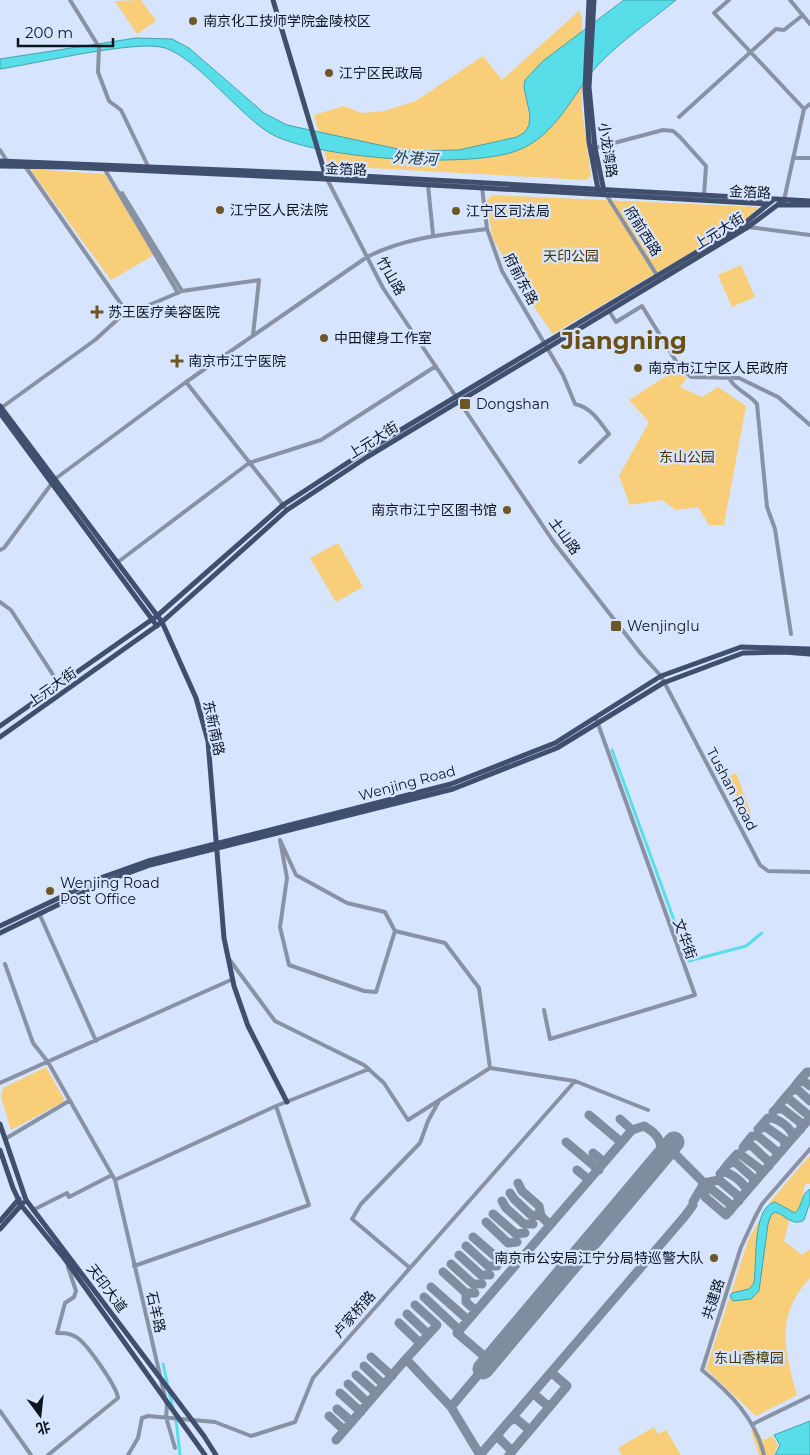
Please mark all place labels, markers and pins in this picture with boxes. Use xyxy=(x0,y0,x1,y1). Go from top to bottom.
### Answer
place label: 南京化工技师学院金陵校区 xyxy=(203,12,371,30)
marker: 南京化工技师学院金陵校区 xyxy=(187,15,199,27)
place label: 江宁区民政局 xyxy=(339,64,423,82)
marker: 江宁区民政局 xyxy=(323,67,335,79)
place label: 江宁区人民法院 xyxy=(230,201,328,219)
place label: 江宁区司法局 xyxy=(466,202,550,220)
marker: 江宁区人民法院 xyxy=(214,204,226,216)
marker: 江宁区司法局 xyxy=(450,205,462,217)
place label: 苏王医疗美容医院 xyxy=(108,303,220,321)
marker: 苏王医疗美容医院 xyxy=(90,305,104,319)
place label: 中田健身工作室 xyxy=(334,329,432,347)
marker: 中田健身工作室 xyxy=(318,332,330,344)
place label: 南京市江宁医院 xyxy=(188,352,286,370)
marker: 南京市江宁医院 xyxy=(170,354,184,368)
place label: 南京市江宁区人民政府 xyxy=(648,359,788,377)
marker: 南京市江宁区人民政府 xyxy=(632,362,644,374)
place label: Dongshan xyxy=(476,395,549,413)
marker: Dongshan xyxy=(458,397,472,411)
place label: 南京市江宁区图书馆 xyxy=(371,501,497,519)
marker: 南京市江宁区图书馆 xyxy=(501,504,513,516)
place label: Wenjinglu xyxy=(627,617,700,635)
marker: Wenjinglu xyxy=(609,619,623,633)
place label: Wenjing Road Post Office xyxy=(60,874,160,908)
marker: Wenjing Road Post Office xyxy=(44,885,56,897)
place label: 南京市公安局江宁分局特巡警大队 xyxy=(494,1249,704,1267)
marker: 南京市公安局江宁分局特巡警大队 xyxy=(708,1252,720,1264)

